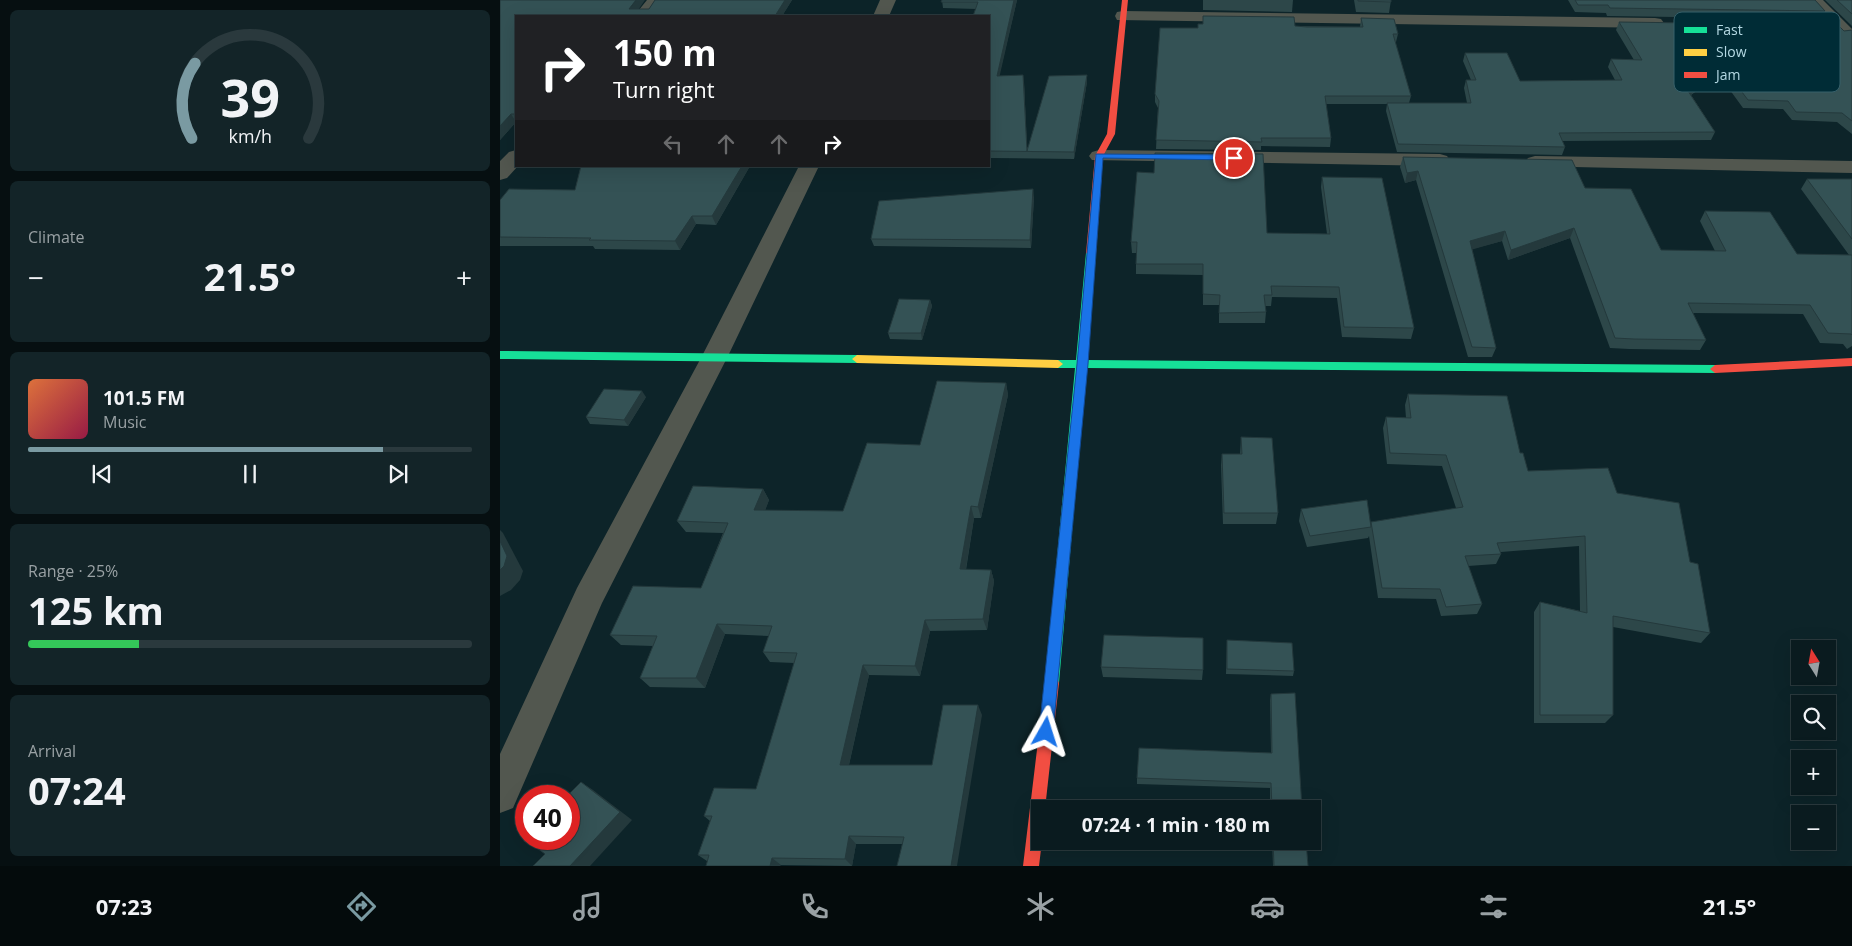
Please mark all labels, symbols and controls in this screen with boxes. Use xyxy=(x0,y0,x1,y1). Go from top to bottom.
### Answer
legend xyxy=(1674,12,1840,92)
text: Fast xyxy=(1716,20,1743,39)
text: 150 m xyxy=(613,29,717,76)
icon: right xyxy=(530,35,595,100)
text: Slow xyxy=(1716,42,1747,61)
text: 39 xyxy=(220,61,280,132)
text: Jam xyxy=(1714,65,1741,84)
text: Turn right xyxy=(613,74,715,104)
text: km/h xyxy=(228,124,272,148)
icon: left xyxy=(659,130,687,158)
icon: ahead xyxy=(712,130,740,158)
icon: ahead xyxy=(765,130,793,158)
icon: right xyxy=(818,130,846,158)
pin xyxy=(1213,137,1255,179)
icon: arrive xyxy=(1220,144,1248,172)
text: Climate xyxy=(28,226,85,248)
text: 21.5° xyxy=(204,250,296,302)
text: − xyxy=(28,258,44,296)
text: + xyxy=(456,258,472,296)
text: 101.5 FM xyxy=(103,385,185,411)
text: Music xyxy=(103,411,147,433)
icon: previous xyxy=(88,460,116,488)
icon: pause xyxy=(236,460,264,488)
icon: next xyxy=(384,460,412,488)
text: Range · 25% xyxy=(28,560,118,582)
text: 125 km xyxy=(28,584,164,636)
north arrow xyxy=(1791,640,1836,685)
map controls xyxy=(1791,640,1836,850)
button: search xyxy=(1791,695,1836,740)
position arrow xyxy=(1019,705,1071,757)
text: Arrival xyxy=(28,740,76,762)
button: + xyxy=(1791,750,1836,795)
text: 07:24 xyxy=(28,764,126,816)
speed limit sign: 40 xyxy=(515,785,580,850)
button: − xyxy=(1791,805,1836,850)
text: 07:24 · 1 min · 180 m xyxy=(1082,812,1270,838)
icon: directions xyxy=(344,889,379,924)
icon: music xyxy=(570,889,605,924)
icon: phone xyxy=(797,889,832,924)
icon: climate xyxy=(1023,889,1058,924)
icon: car xyxy=(1250,889,1285,924)
icon: filters xyxy=(1476,889,1511,924)
text: 07:23 xyxy=(96,891,152,921)
text: 21.5° xyxy=(1703,891,1756,921)

